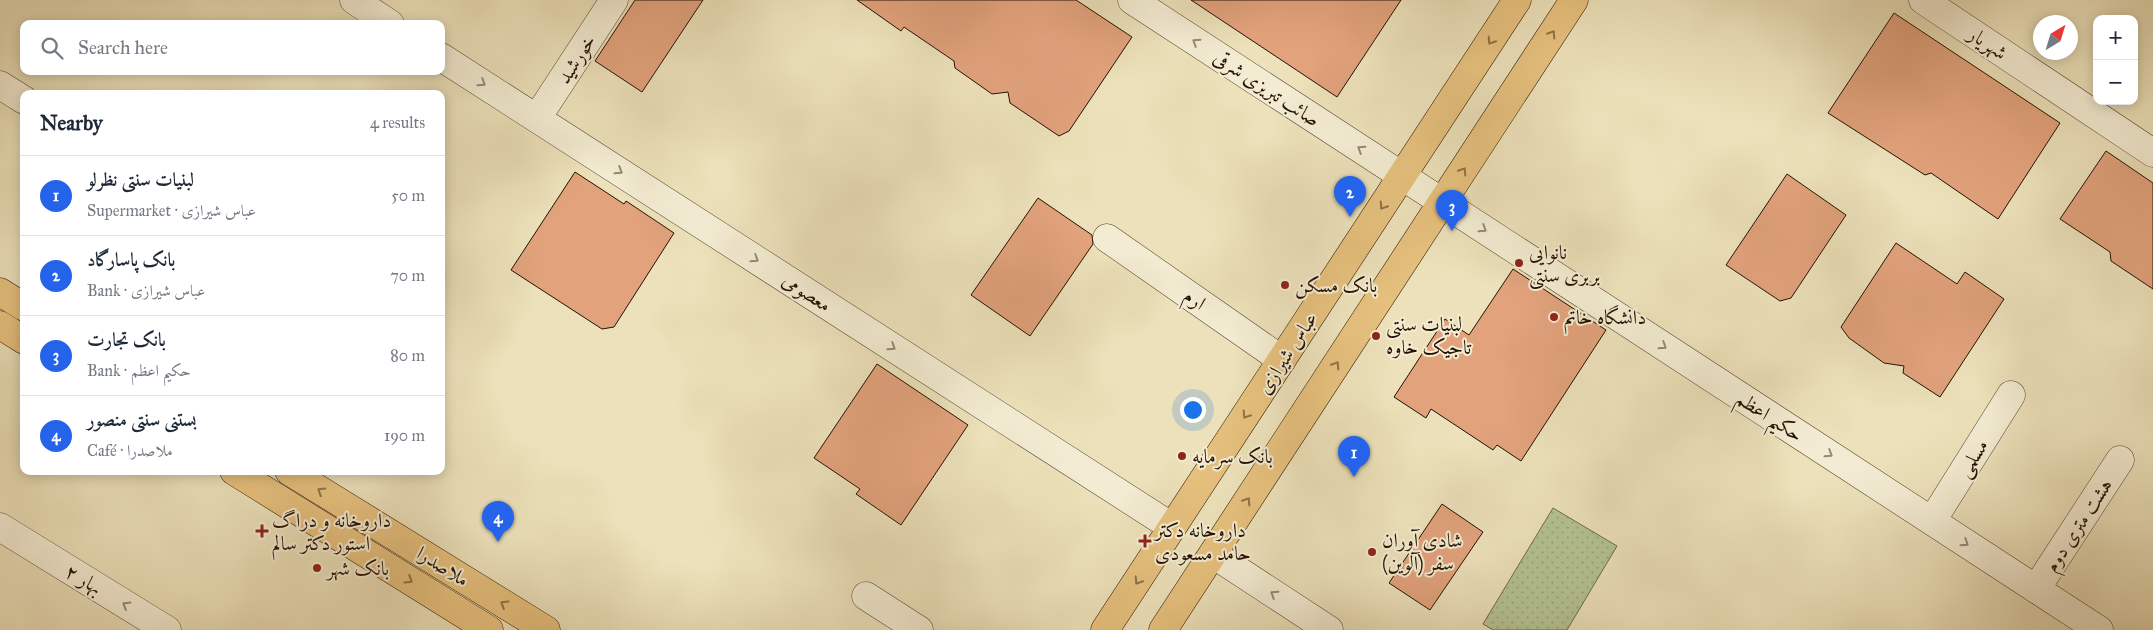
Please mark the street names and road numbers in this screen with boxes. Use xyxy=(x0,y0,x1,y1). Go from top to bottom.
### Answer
street label: شهریار xyxy=(1962,20,2012,65)
street label: خورشید xyxy=(551,30,602,89)
street label: صائب تبریزی شرقی xyxy=(1208,45,1325,133)
street label: معصومی xyxy=(777,267,836,318)
street label: ارم xyxy=(1176,283,1211,320)
street label: عباس شیرازی xyxy=(1252,307,1322,399)
street label: حکیم اعظم xyxy=(1728,386,1808,453)
street label: مسلمی xyxy=(1951,435,1995,482)
street label: هشت متری دوم xyxy=(2039,474,2122,580)
street label: ملاصدرا xyxy=(412,541,474,591)
street label: بهار ۲ xyxy=(61,559,107,600)

